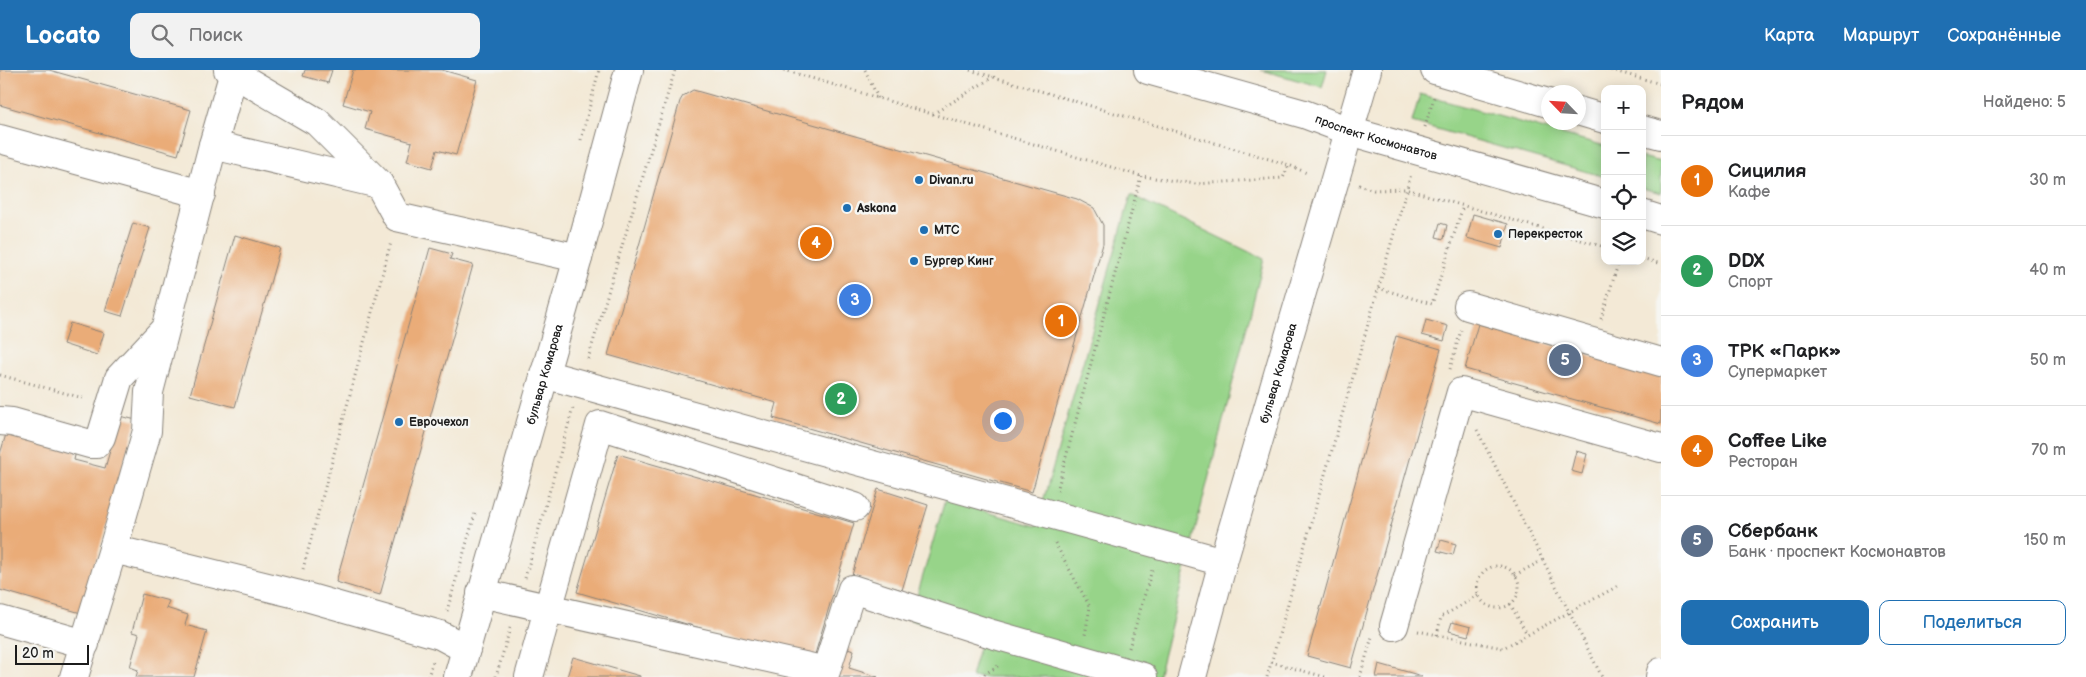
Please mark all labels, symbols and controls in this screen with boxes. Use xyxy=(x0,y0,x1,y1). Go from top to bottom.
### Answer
search box xyxy=(130,13,480,58)
text: Locato xyxy=(25,21,100,50)
icon: search xyxy=(148,21,176,49)
text: Поиск xyxy=(188,24,243,47)
text: Карта xyxy=(1764,25,1815,46)
text: Маршрут xyxy=(1843,25,1919,46)
text: Сохранённые xyxy=(1947,25,2061,46)
north arrow xyxy=(1541,85,1586,130)
map controls xyxy=(1601,85,1646,265)
button: + xyxy=(1601,85,1646,130)
text: Рядом xyxy=(1681,90,1744,115)
text: Найдено: 5 xyxy=(1983,93,2066,112)
street label: проспект Космонавтов xyxy=(1313,112,1439,164)
button: − xyxy=(1601,130,1646,175)
text: Сицилия xyxy=(1728,160,1806,183)
text: 1 xyxy=(1694,171,1700,190)
text: 30 m xyxy=(2029,171,2066,190)
place label: Divan.ru xyxy=(929,173,974,188)
marker: Divan.ru xyxy=(913,174,925,186)
button: locate xyxy=(1601,175,1646,220)
text: Кафе xyxy=(1728,183,1770,202)
place label: Askona xyxy=(856,201,896,216)
marker: Askona xyxy=(841,202,853,214)
button: layers xyxy=(1601,220,1646,265)
place label: МТС xyxy=(934,223,960,238)
pin: 4 xyxy=(800,224,832,262)
marker: МТС xyxy=(918,224,930,236)
place label: Перекресток xyxy=(1508,227,1583,242)
marker: Перекресток xyxy=(1492,228,1504,240)
text: DDX xyxy=(1728,250,1765,273)
place label: Бургер Кинг xyxy=(924,254,994,269)
marker: Бургер Кинг xyxy=(908,255,920,267)
text: 2 xyxy=(1692,261,1702,280)
text: 40 m xyxy=(2029,261,2066,280)
text: Спорт xyxy=(1728,273,1773,292)
pin: 3 xyxy=(839,281,871,319)
pin: 1 xyxy=(1045,302,1077,340)
street label: бульвар Комарова xyxy=(1257,321,1301,425)
street label: бульвар Комарова xyxy=(524,322,567,426)
text: ТРК «Парк» xyxy=(1728,340,1841,363)
pin: 5 xyxy=(1549,341,1581,379)
text: 3 xyxy=(1692,351,1702,370)
text: 50 m xyxy=(2030,351,2066,370)
text: Супермаркет xyxy=(1728,363,1827,382)
pin: 2 xyxy=(825,380,857,418)
your location xyxy=(990,408,1016,434)
place label: Еврочехол xyxy=(409,415,469,430)
marker: Еврочехол xyxy=(393,416,405,428)
text: Coffee Like xyxy=(1728,430,1827,453)
text: 4 xyxy=(1692,441,1702,460)
text: 70 m xyxy=(2031,441,2066,460)
text: Ресторан xyxy=(1728,453,1798,472)
text: Сбербанк xyxy=(1728,520,1818,543)
text: 5 xyxy=(1692,531,1702,550)
text: 150 m xyxy=(2024,531,2066,550)
text: Банк · проспект Космонавтов xyxy=(1728,543,1946,562)
button: Сохранить xyxy=(1681,600,1869,645)
button: Поделиться xyxy=(1879,600,2066,645)
scale bar xyxy=(15,642,89,665)
text: 20 m xyxy=(22,645,54,662)

